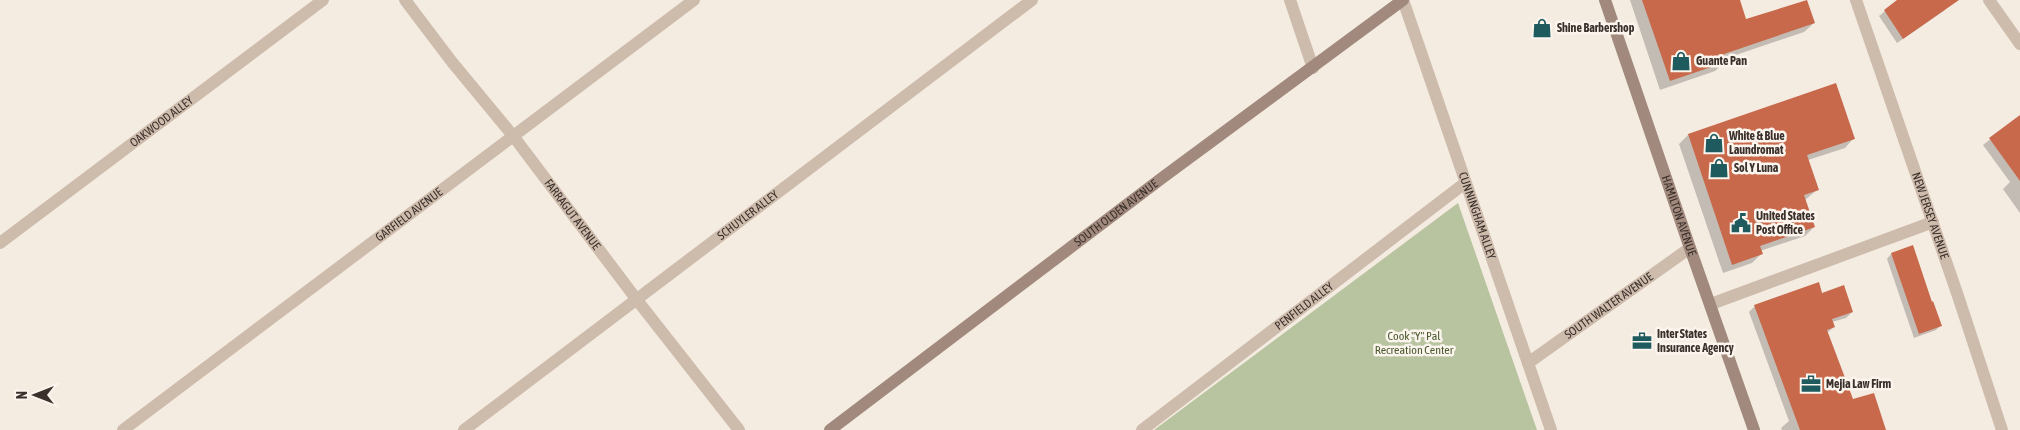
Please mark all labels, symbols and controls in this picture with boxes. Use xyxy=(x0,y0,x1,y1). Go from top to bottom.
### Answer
shop icon: Shine Barbershop xyxy=(1531,17,1553,39)
place label: Shine Barbershop xyxy=(1557,21,1635,35)
shop icon: Guante Pan xyxy=(1670,50,1692,72)
place label: Guante Pan xyxy=(1696,54,1747,68)
street label: OAKWOOD ALLEY xyxy=(127,93,196,150)
place label: White & Blue Laundromat xyxy=(1728,129,1785,157)
shop icon: White & Blue Laundromat xyxy=(1703,132,1725,154)
shop icon: Sol Y Luna xyxy=(1708,157,1730,179)
place label: Sol Y Luna xyxy=(1734,161,1779,175)
street label: CUNNINGHAM ALLEY xyxy=(1456,170,1499,262)
street label: NEW JERSEY AVENUE xyxy=(1909,170,1952,261)
street label: HAMILTON AVENUE xyxy=(1659,174,1699,258)
street label: FARRAGUT AVENUE xyxy=(541,176,603,252)
street label: SOUTH OLDEN AVENUE xyxy=(1071,177,1161,249)
street label: GARFIELD AVENUE xyxy=(373,185,445,244)
street label: SCHUYLER ALLEY xyxy=(715,187,782,243)
place label: United States Post Office xyxy=(1756,209,1816,237)
public building icon: United States Post Office xyxy=(1730,212,1752,234)
street label: SOUTH WALTER AVENUE xyxy=(1562,270,1656,342)
street label: PENFIELD ALLEY xyxy=(1272,279,1337,333)
place label: Inter States Insurance Agency xyxy=(1657,327,1734,355)
park label: Cook "Y" Pal Recreation Center xyxy=(1375,329,1454,357)
office icon: Inter States Insurance Agency xyxy=(1631,330,1653,352)
north arrow xyxy=(10,370,60,420)
office icon: Mejia Law Firm xyxy=(1800,373,1822,395)
place label: Mejia Law Firm xyxy=(1826,377,1891,391)
text: N xyxy=(14,391,30,399)

